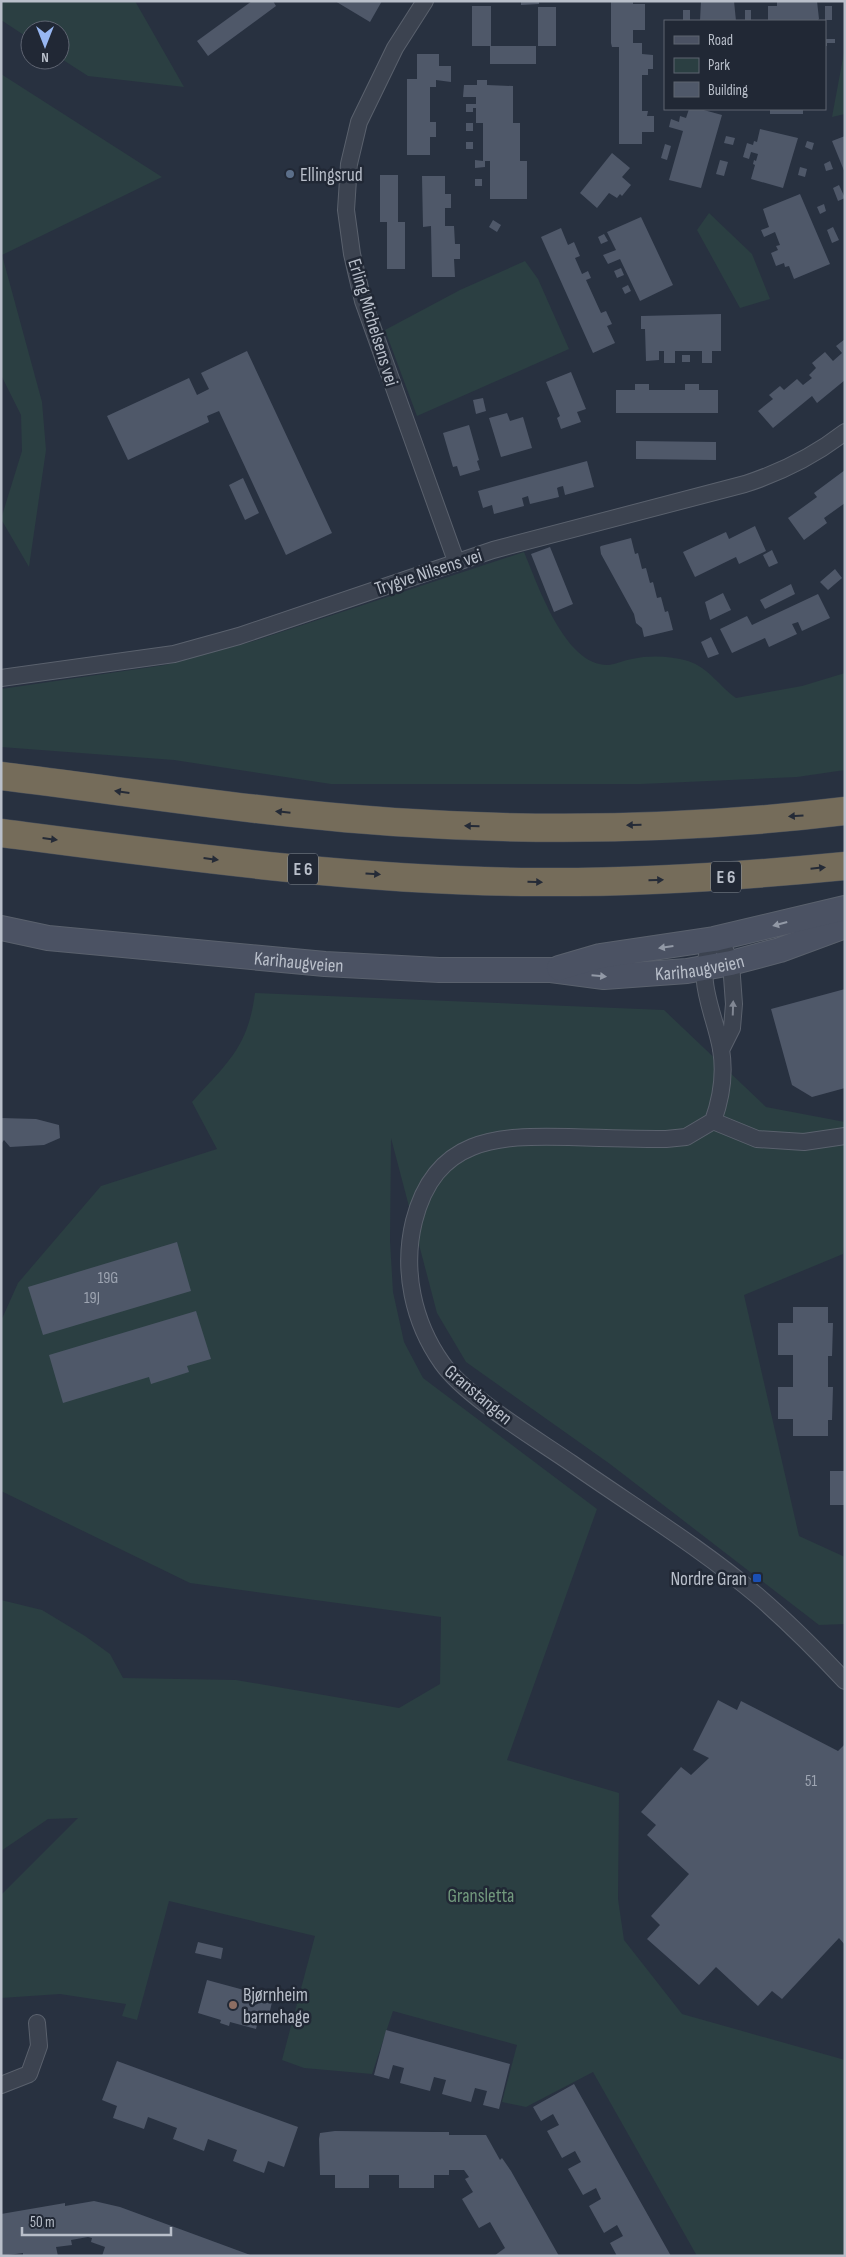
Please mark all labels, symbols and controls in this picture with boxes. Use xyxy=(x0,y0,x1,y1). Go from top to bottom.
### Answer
north arrow xyxy=(20,20,70,70)
legend xyxy=(664,20,826,110)
text: Road xyxy=(708,31,733,50)
text: N xyxy=(41,49,49,66)
text: Park xyxy=(708,56,730,75)
text: Building xyxy=(708,81,748,100)
place label: Ellingsrud xyxy=(300,164,363,187)
marker: Ellingsrud xyxy=(284,168,296,180)
street label: Erling Michelsens vei xyxy=(342,256,403,389)
street label: Trygve Nilsens vei xyxy=(372,544,485,601)
one-way arrow xyxy=(113,788,129,796)
one-way arrow xyxy=(275,808,291,816)
one-way arrow xyxy=(788,813,804,821)
one-way arrow xyxy=(463,821,479,829)
one-way arrow xyxy=(626,822,642,830)
one-way arrow xyxy=(42,835,58,843)
road number: E 6 xyxy=(288,854,318,884)
one-way arrow xyxy=(203,855,219,863)
road number: E 6 xyxy=(711,862,741,892)
one-way arrow xyxy=(810,864,826,872)
one-way arrow xyxy=(365,871,381,879)
one-way arrow xyxy=(648,876,664,884)
one-way arrow xyxy=(527,878,543,886)
one-way arrow xyxy=(773,920,788,928)
one-way arrow xyxy=(658,943,674,951)
street label: Karihaugveien xyxy=(253,947,344,978)
street label: Karihaugveien xyxy=(654,950,747,986)
one-way arrow xyxy=(591,972,607,980)
one-way arrow xyxy=(730,1000,738,1016)
house number: 19G xyxy=(98,1269,118,1288)
house number: 19J xyxy=(84,1289,100,1308)
street label: Granstangen xyxy=(439,1360,517,1430)
place label: Nordre Gran xyxy=(670,1568,747,1591)
marker: Nordre Gran xyxy=(751,1572,763,1584)
house number: 51 xyxy=(805,1772,817,1791)
park label: Gransletta xyxy=(448,1885,514,1908)
place label: Bjørnheim barnehage xyxy=(243,1984,310,2029)
marker: Bjørnheim barnehage xyxy=(227,1999,239,2011)
scale bar xyxy=(22,2204,171,2236)
text: 50 m xyxy=(30,2213,55,2232)

